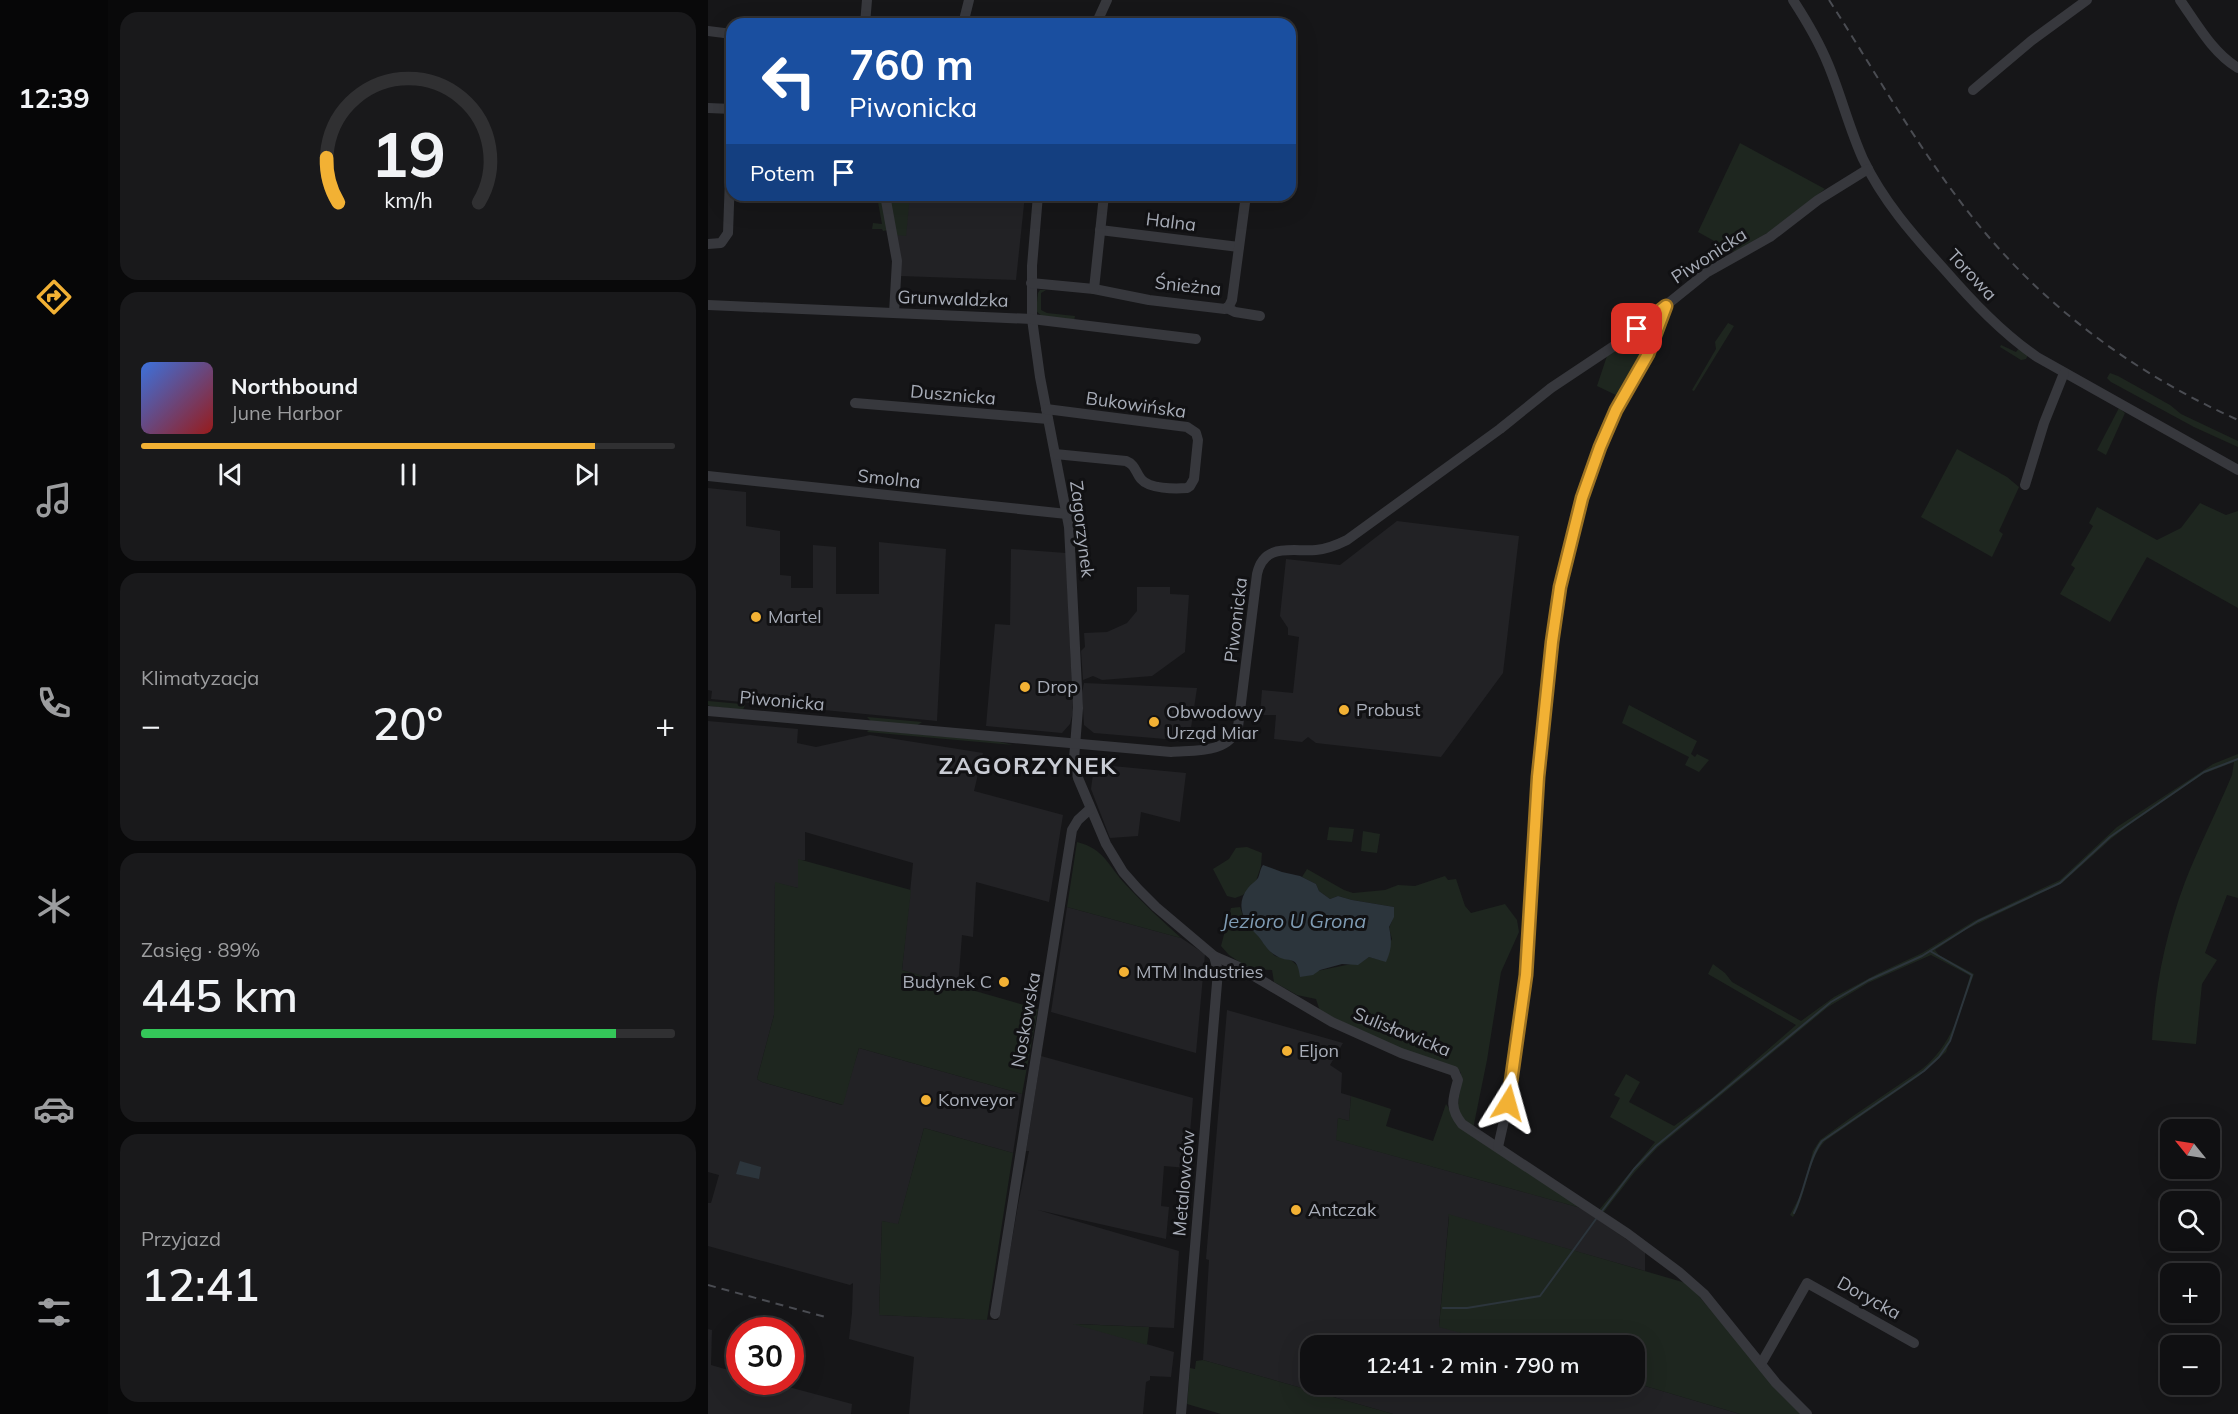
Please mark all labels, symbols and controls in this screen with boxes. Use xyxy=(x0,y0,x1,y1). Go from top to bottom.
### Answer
text: 760 m xyxy=(849,38,974,91)
icon: left xyxy=(750,42,828,120)
text: 12:39 xyxy=(18,81,90,115)
text: Piwonicka xyxy=(849,90,977,124)
text: 19 xyxy=(371,114,445,193)
icon: arrive xyxy=(827,156,860,189)
text: Potem xyxy=(750,159,815,187)
text: km/h xyxy=(384,187,432,214)
street label: Halna xyxy=(1145,207,1197,236)
street label: Piwonicka xyxy=(1667,223,1751,289)
street label: Torowa xyxy=(1943,244,2002,305)
street label: Śnieżna xyxy=(1154,271,1222,300)
icon: directions xyxy=(33,276,75,318)
street label: Grunwaldzka xyxy=(897,285,1009,312)
pin xyxy=(1611,303,1662,354)
icon: arrive xyxy=(1620,312,1653,345)
text: Northbound xyxy=(231,372,358,400)
street label: Dusznicka xyxy=(909,379,997,410)
street label: Bukowińska xyxy=(1084,386,1188,423)
text: June Harbor xyxy=(231,400,342,425)
icon: previous xyxy=(214,458,247,491)
icon: pause xyxy=(392,458,425,491)
icon: next xyxy=(570,458,603,491)
street label: Smolna xyxy=(857,464,922,493)
icon: music xyxy=(33,479,75,521)
street label: Zagorzynek xyxy=(1065,479,1100,579)
street label: Piwonicka xyxy=(1219,576,1252,664)
place label: Martel xyxy=(768,605,822,628)
marker: Martel xyxy=(749,610,763,624)
text: Klimatyzacja xyxy=(141,665,259,690)
place label: Drop xyxy=(1037,675,1078,698)
marker: Drop xyxy=(1018,680,1032,694)
icon: phone xyxy=(33,682,75,724)
street label: Piwonicka xyxy=(738,685,826,716)
text: 20° xyxy=(373,695,443,751)
place label: Probust xyxy=(1356,698,1421,721)
place label: Obwodowy Urząd Miar xyxy=(1166,700,1263,744)
marker: Probust xyxy=(1337,703,1351,717)
text: − xyxy=(141,704,161,745)
text: + xyxy=(655,704,675,745)
marker: Obwodowy Urząd Miar xyxy=(1147,715,1161,729)
district label: ZAGORZYNEK xyxy=(938,750,1118,780)
icon: climate xyxy=(33,885,75,927)
water label: Jezioro U Grona xyxy=(1220,908,1366,933)
text: Zasięg · 89% xyxy=(141,937,260,962)
place label: MTM Industries xyxy=(1136,960,1264,983)
marker: MTM Industries xyxy=(1117,965,1131,979)
text: 445 km xyxy=(141,967,298,1023)
place label: Budynek C xyxy=(902,970,992,993)
street label: Noskowska xyxy=(1006,971,1045,1069)
marker: Budynek C xyxy=(997,975,1011,989)
street label: Sulisławicka xyxy=(1350,1002,1454,1061)
place label: Eljon xyxy=(1299,1039,1339,1062)
marker: Eljon xyxy=(1280,1044,1294,1058)
position arrow xyxy=(1476,1071,1540,1135)
icon: car xyxy=(33,1088,75,1130)
place label: Konveyor xyxy=(938,1088,1016,1111)
marker: Konveyor xyxy=(919,1093,933,1107)
north arrow xyxy=(2160,1119,2220,1179)
map controls xyxy=(2160,1119,2220,1395)
street label: Metalowców xyxy=(1167,1128,1200,1237)
button: search xyxy=(2160,1191,2220,1251)
place label: Antczak xyxy=(1308,1198,1377,1221)
marker: Antczak xyxy=(1289,1203,1303,1217)
text: Przyjazd xyxy=(141,1226,221,1251)
text: 12:41 xyxy=(141,1256,260,1312)
button: + xyxy=(2160,1263,2220,1323)
street label: Dorycka xyxy=(1833,1271,1905,1324)
icon: filters xyxy=(33,1291,75,1333)
speed limit sign: 30 xyxy=(726,1317,804,1395)
button: − xyxy=(2160,1335,2220,1395)
text: 12:41 · 2 min · 790 m xyxy=(1365,1351,1580,1379)

